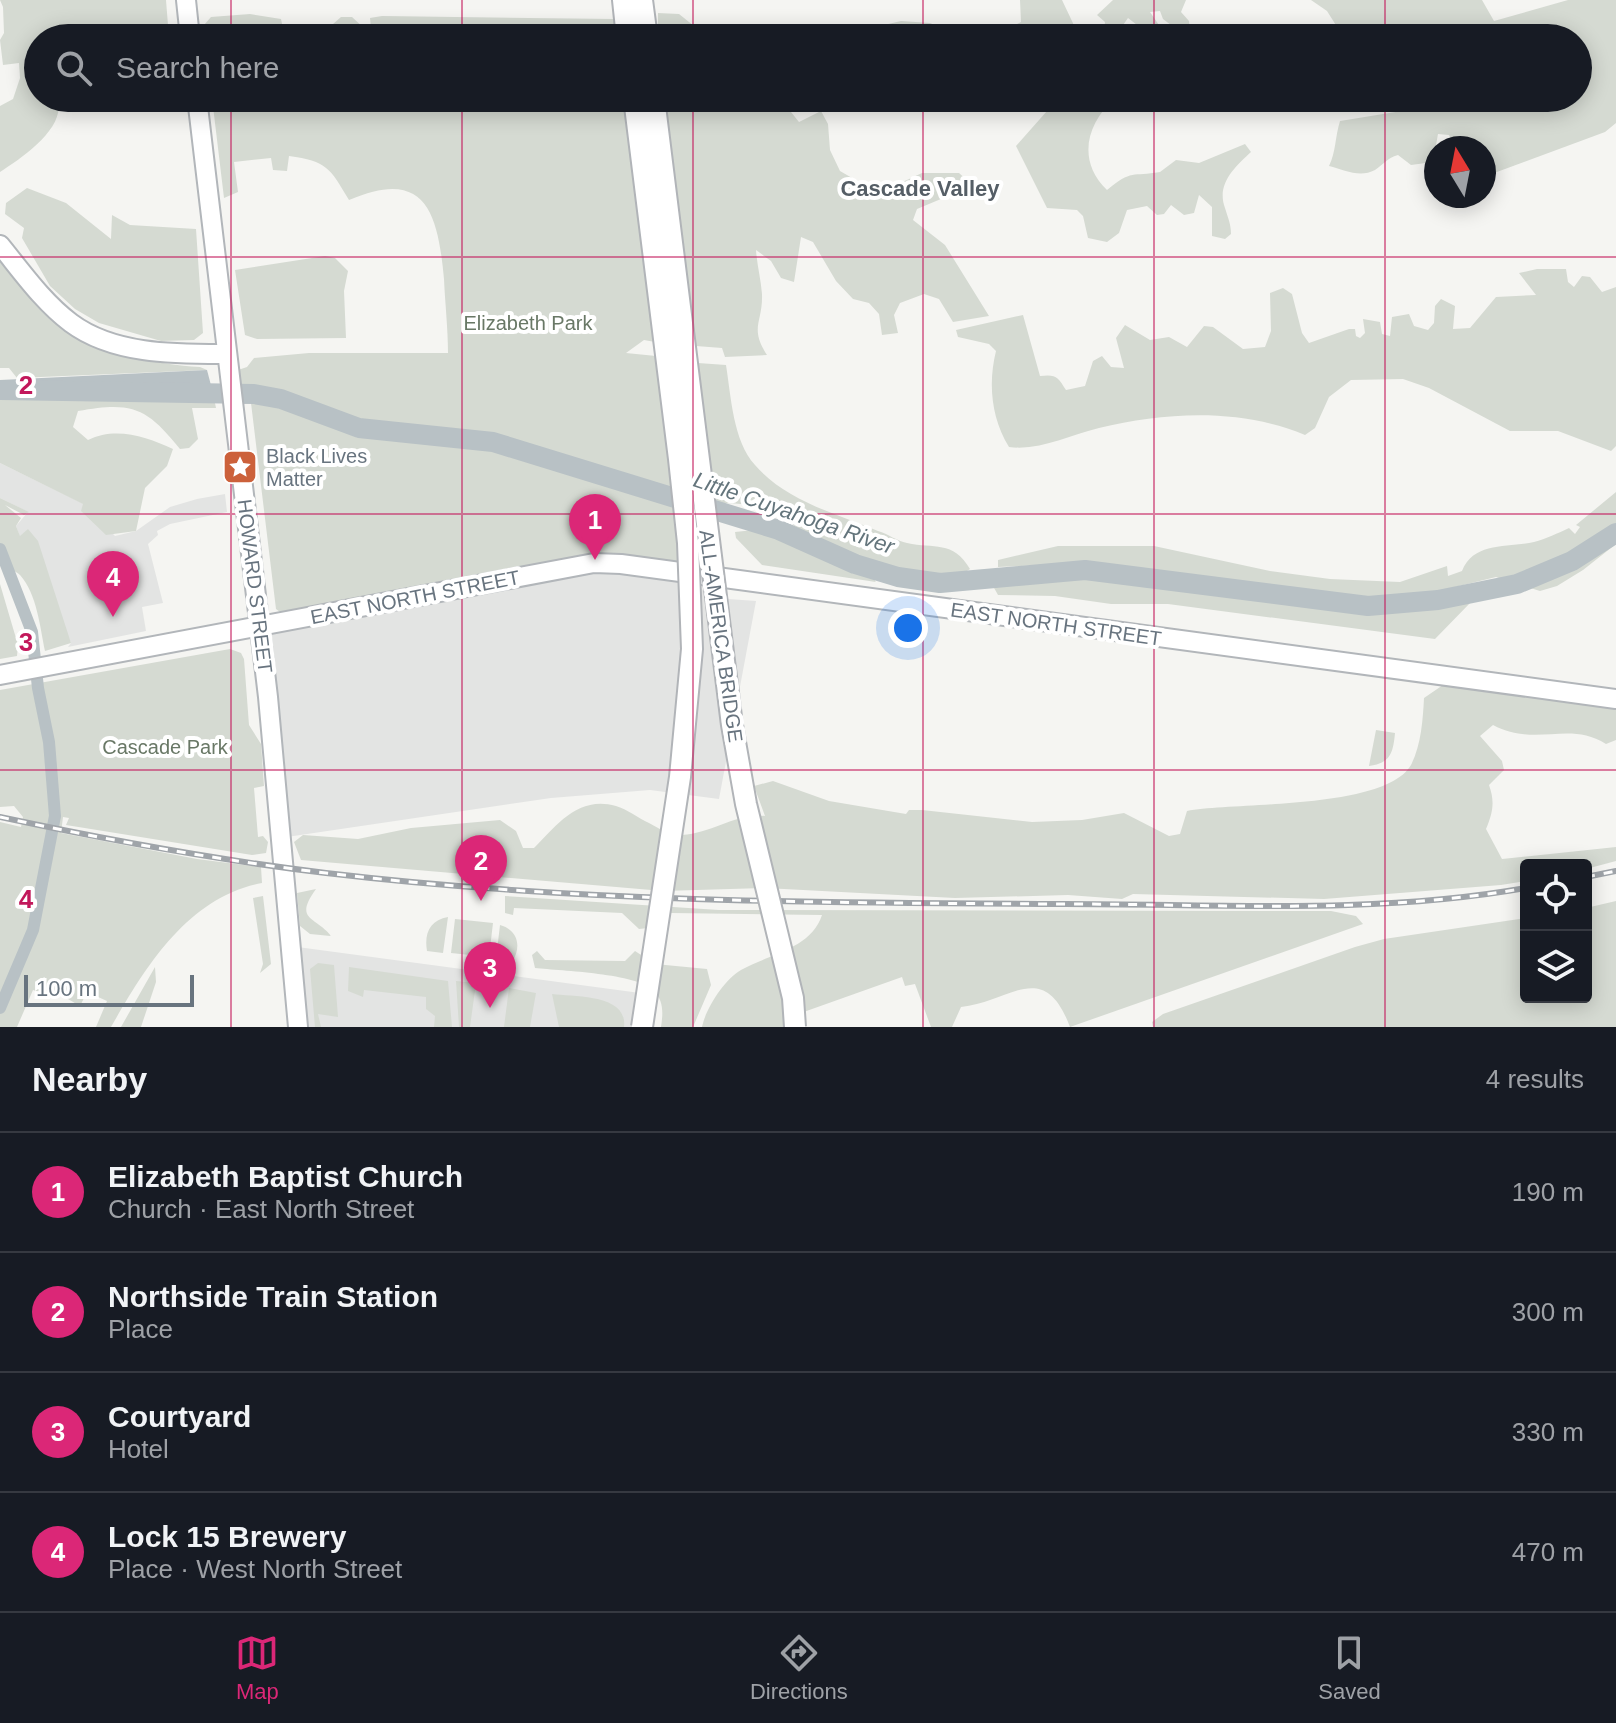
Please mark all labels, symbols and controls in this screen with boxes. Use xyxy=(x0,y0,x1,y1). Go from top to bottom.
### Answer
search box xyxy=(24,24,1592,112)
icon: search xyxy=(52,46,96,90)
text: Search here xyxy=(116,51,279,84)
north arrow xyxy=(1424,136,1496,208)
district label: Cascade Valley xyxy=(840,176,1000,201)
park label: Elizabeth Park xyxy=(464,312,593,334)
text: 2 xyxy=(19,370,33,400)
place label: Black Lives Matter xyxy=(266,445,367,490)
place icon: Black Lives Matter xyxy=(221,448,259,486)
water label: Little Cuyahoga River xyxy=(690,467,899,560)
pin: 1 xyxy=(569,494,621,560)
street label: HOWARD STREET xyxy=(233,498,277,674)
street label: ALL-AMERICA BRIDGE xyxy=(695,528,747,744)
pin: 4 xyxy=(87,551,139,617)
street label: EAST NORTH STREET xyxy=(309,566,521,628)
street label: EAST NORTH STREET xyxy=(949,598,1163,650)
your location xyxy=(888,608,928,648)
text: 3 xyxy=(19,627,33,657)
park label: Cascade Park xyxy=(102,736,229,758)
pin: 2 xyxy=(455,835,507,901)
map controls xyxy=(1520,859,1592,1003)
button: locate xyxy=(1520,859,1592,931)
text: 4 xyxy=(19,884,34,914)
button: layers xyxy=(1520,931,1592,1003)
pin: 3 xyxy=(464,942,516,1008)
scale bar xyxy=(24,971,194,1007)
text: 100 m xyxy=(36,976,97,1001)
text: Nearby xyxy=(32,1060,147,1098)
text: 4 results xyxy=(1486,1064,1584,1094)
text: Elizabeth Baptist Church xyxy=(108,1160,463,1193)
text: 1 xyxy=(51,1177,65,1207)
text: 190 m xyxy=(1512,1177,1584,1207)
text: Church · East North Street xyxy=(108,1194,414,1224)
text: Northside Train Station xyxy=(108,1280,438,1313)
text: 2 xyxy=(51,1297,65,1327)
text: 300 m xyxy=(1512,1297,1584,1327)
text: Place xyxy=(108,1314,173,1344)
text: Courtyard xyxy=(108,1400,251,1433)
text: 3 xyxy=(51,1417,65,1447)
text: 330 m xyxy=(1512,1417,1584,1447)
text: Hotel xyxy=(108,1434,169,1464)
text: Lock 15 Brewery xyxy=(108,1520,346,1553)
text: 4 xyxy=(51,1537,65,1567)
text: 470 m xyxy=(1512,1537,1584,1567)
text: Place · West North Street xyxy=(108,1554,402,1584)
tab: Map xyxy=(235,1631,279,1705)
tab: Directions xyxy=(750,1631,848,1705)
tab: Saved xyxy=(1318,1631,1381,1705)

